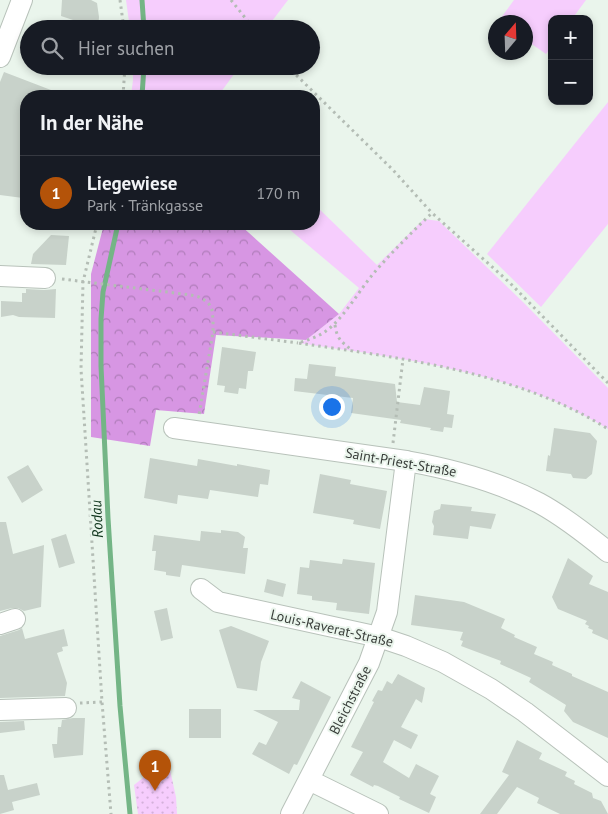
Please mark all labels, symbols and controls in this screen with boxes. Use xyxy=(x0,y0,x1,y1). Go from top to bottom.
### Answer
north arrow xyxy=(488,15,533,60)
map controls xyxy=(548,15,593,105)
button: + xyxy=(548,15,593,60)
search box xyxy=(20,20,320,75)
icon: search xyxy=(38,34,66,62)
text: Hier suchen xyxy=(78,36,174,60)
button: − xyxy=(548,60,593,105)
text: In der Nähe xyxy=(40,109,144,136)
text: Liegewiese xyxy=(87,171,177,195)
text: 1 xyxy=(51,183,61,203)
text: 170 m xyxy=(257,183,300,203)
text: Park · Tränkgasse xyxy=(87,195,203,215)
your location xyxy=(319,394,345,420)
street label: Saint-Priest-Straße xyxy=(344,443,458,481)
water label: Rodau xyxy=(86,499,107,538)
street label: Louis-Raverat-Straße xyxy=(269,605,395,651)
street label: Bleichstraße xyxy=(325,663,375,737)
pin: 1 xyxy=(139,750,171,791)

